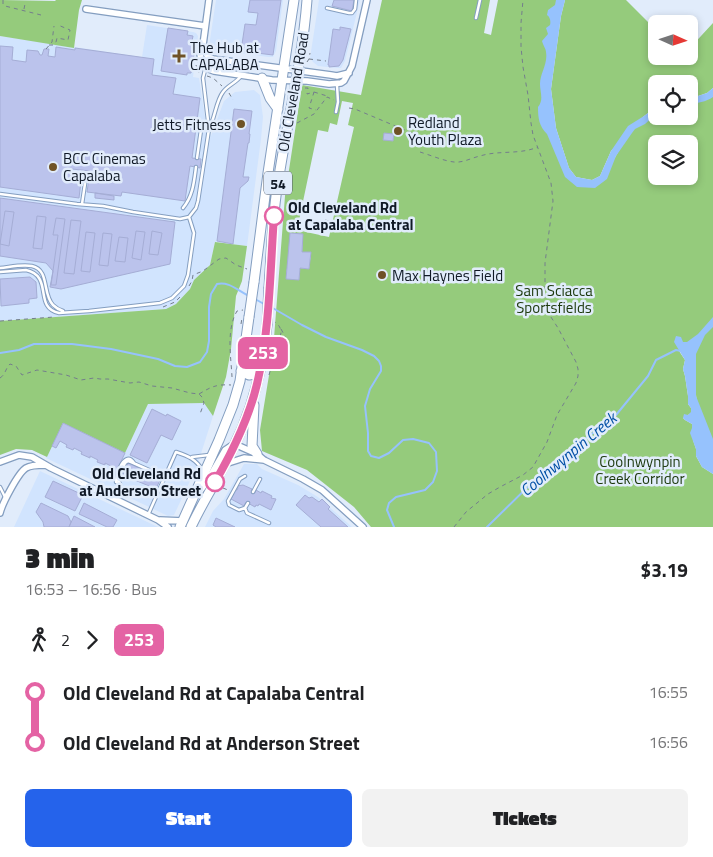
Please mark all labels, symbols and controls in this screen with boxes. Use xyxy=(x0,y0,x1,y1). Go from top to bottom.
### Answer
north arrow xyxy=(648,15,698,65)
map controls xyxy=(648,15,698,185)
street label: Old Cleveland Road xyxy=(271,30,315,154)
place label: The Hub at CAPALABA xyxy=(190,36,260,76)
marker: The Hub at CAPALABA xyxy=(172,49,186,63)
button: locate xyxy=(648,75,698,125)
place label: Redland Youth Plaza xyxy=(408,111,482,151)
place label: Jetts Fitness xyxy=(152,113,231,136)
marker: Jetts Fitness xyxy=(235,118,247,130)
marker: Redland Youth Plaza xyxy=(392,125,404,137)
button: layers xyxy=(648,135,698,185)
place label: BCC Cinemas Capalaba xyxy=(63,147,146,187)
marker: BCC Cinemas Capalaba xyxy=(47,161,59,173)
road number: 54 xyxy=(264,172,292,194)
place label: Old Cleveland Rd at Capalaba Central xyxy=(288,196,414,236)
marker: Old Cleveland Rd at Capalaba Central xyxy=(264,206,284,226)
place label: Max Haynes Field xyxy=(392,264,503,287)
marker: Max Haynes Field xyxy=(376,269,388,281)
park label: Sam Sciacca Sportsfields xyxy=(515,279,593,319)
line badge: 253 xyxy=(234,337,292,369)
text: 253 xyxy=(248,339,278,366)
water label: Coolnwynpin Creek xyxy=(515,405,623,502)
park label: Coolnwynpin Creek Corridor xyxy=(595,450,685,490)
place label: Old Cleveland Rd at Anderson Street xyxy=(79,462,202,502)
marker: Old Cleveland Rd at Anderson Street xyxy=(205,472,225,492)
text: 3 min xyxy=(25,536,95,579)
text: $3.19 xyxy=(641,555,688,584)
text: 16:53 – 16:56 · Bus xyxy=(25,577,157,601)
icon: walk xyxy=(25,626,53,654)
icon: forward xyxy=(78,626,106,654)
text: 253 xyxy=(124,626,154,653)
text: 2 xyxy=(61,628,70,652)
text: Old Cleveland Rd at Capalaba Central xyxy=(63,678,365,707)
text: 16:55 xyxy=(649,680,688,704)
text: Old Cleveland Rd at Anderson Street xyxy=(63,728,360,757)
text: 16:56 xyxy=(649,730,688,754)
button: Start xyxy=(25,789,352,847)
button: Tickets xyxy=(362,789,688,847)

